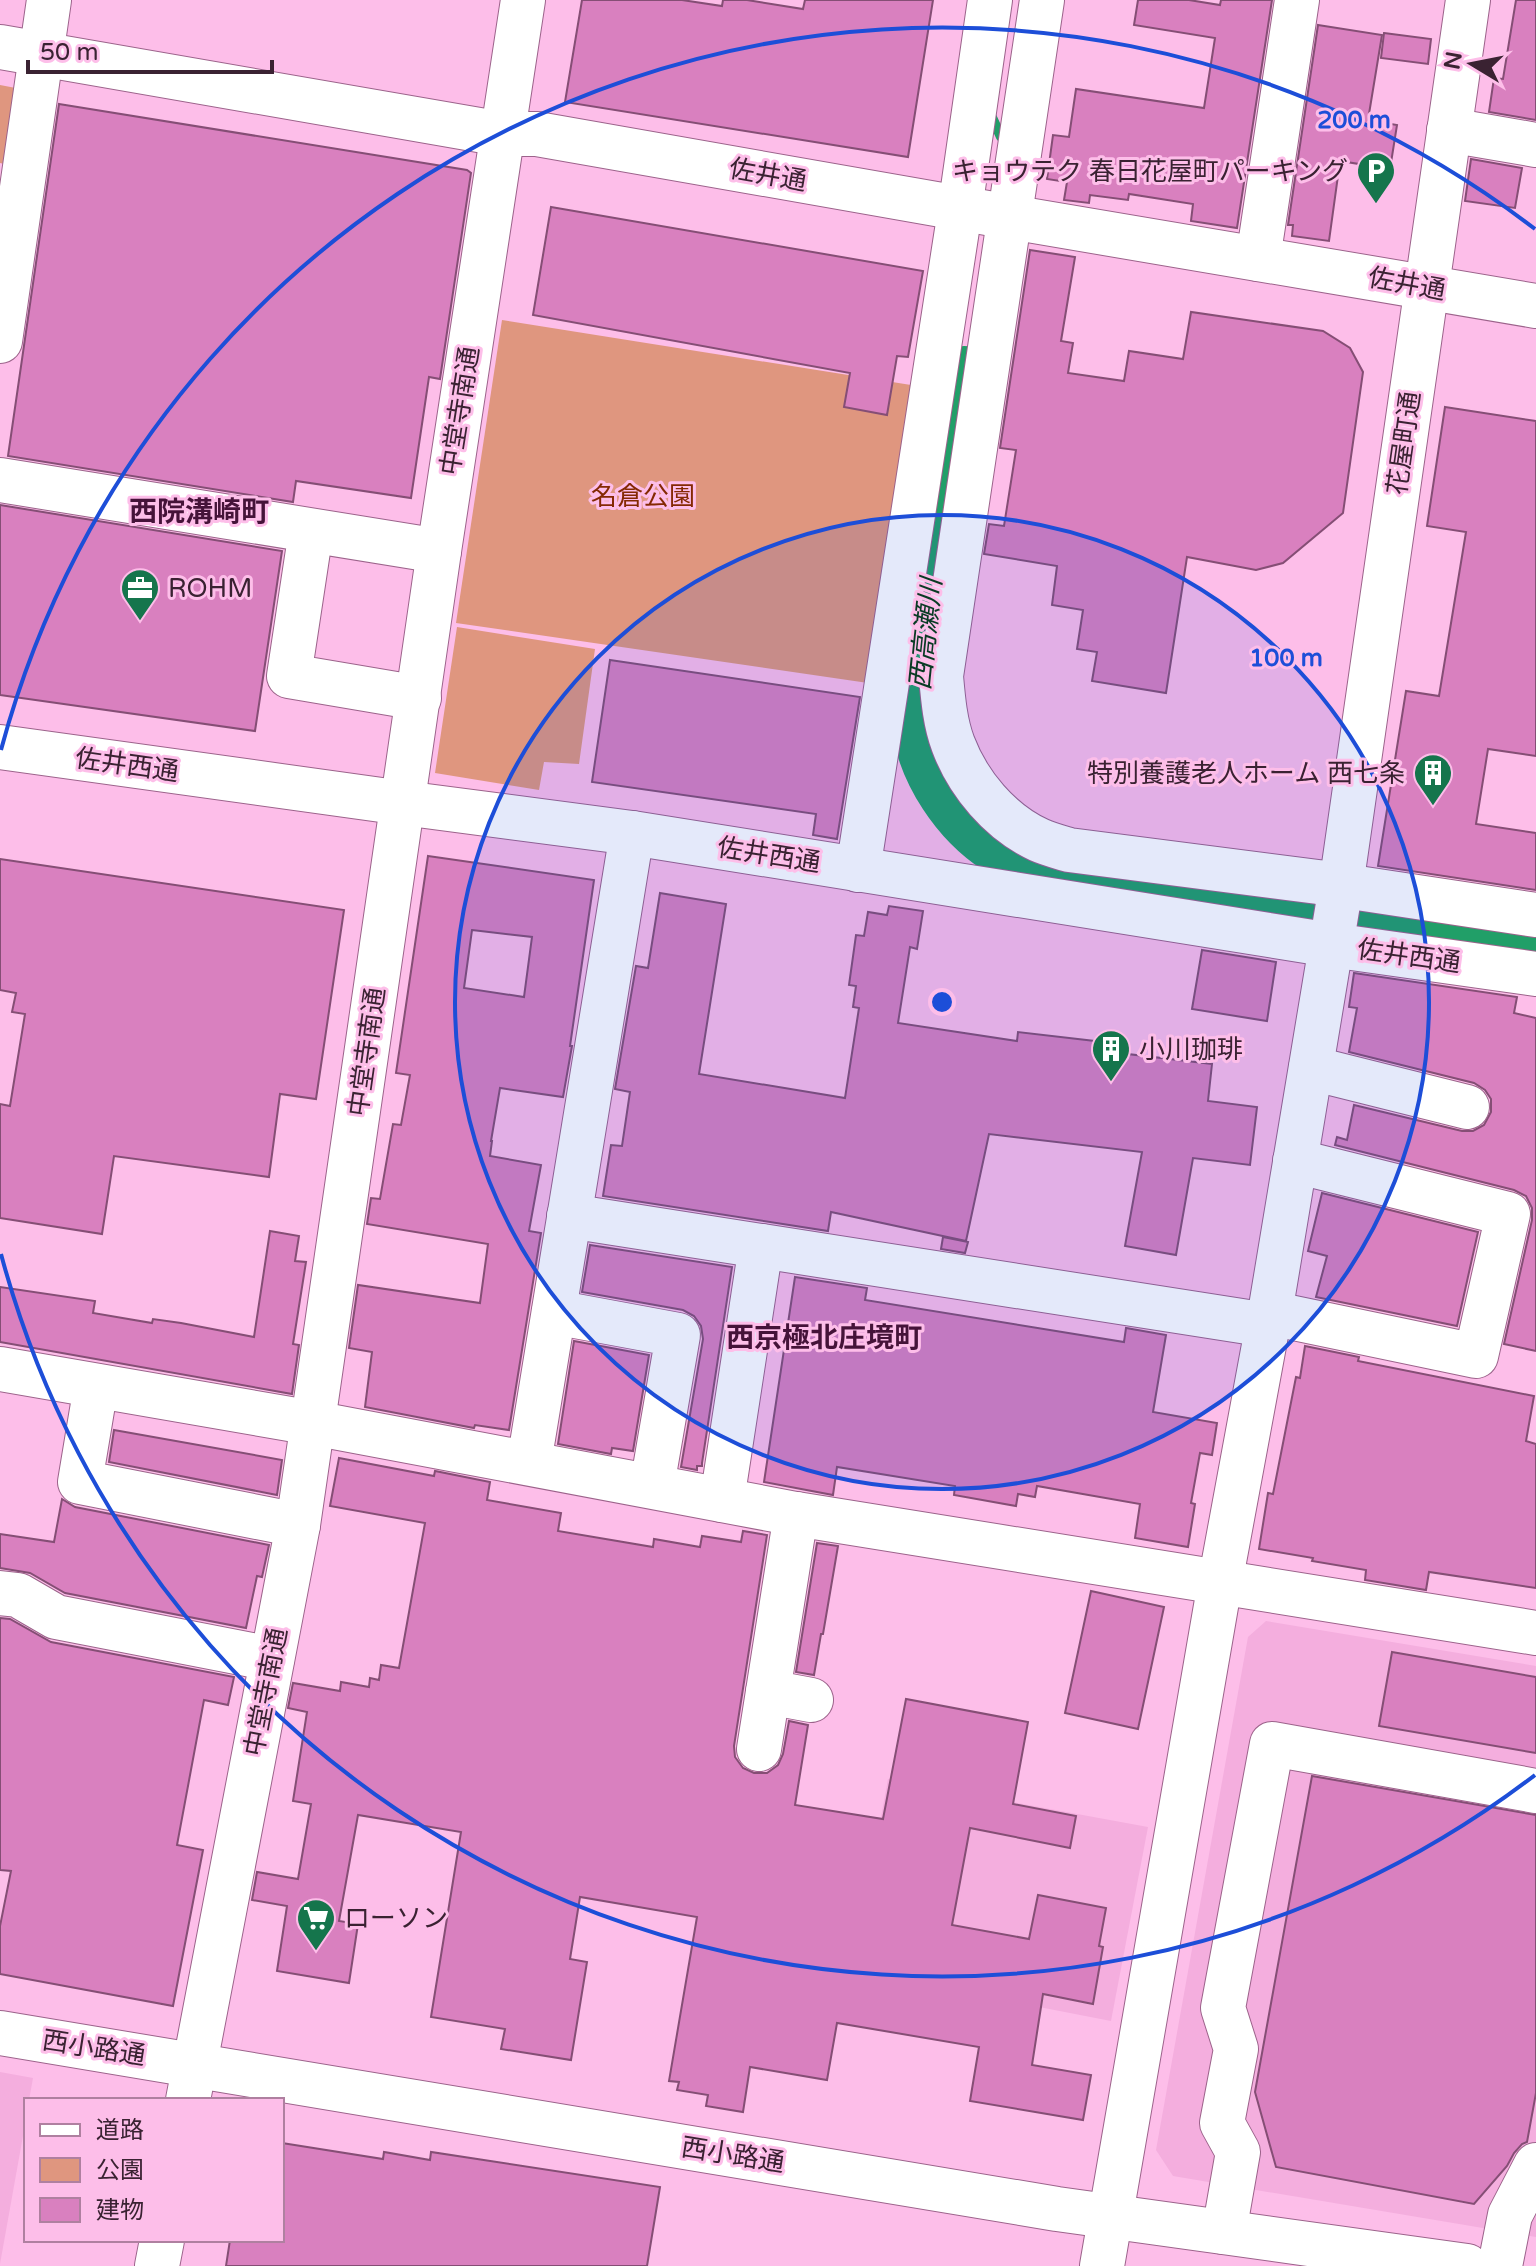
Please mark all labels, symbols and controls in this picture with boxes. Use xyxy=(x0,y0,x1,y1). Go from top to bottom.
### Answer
scale bar xyxy=(28,24,272,74)
north arrow xyxy=(1432,24,1512,104)
text: 50 m xyxy=(40,38,98,67)
text: N xyxy=(1439,50,1468,72)
text: 200 m xyxy=(1317,106,1391,135)
parking icon: キョウテク 春日花屋町パーキング xyxy=(1355,150,1397,205)
street label: 佐井通 xyxy=(727,153,809,197)
place label: キョウテク 春日花屋町パーキング xyxy=(952,156,1348,187)
street label: 佐井通 xyxy=(1366,262,1448,306)
street label: 中堂寺南通 xyxy=(435,344,485,478)
street label: 花屋町通 xyxy=(1381,389,1427,497)
park label: 名倉公園 xyxy=(591,481,695,512)
district label: 西院溝崎町 xyxy=(129,495,269,529)
office icon: ROHM xyxy=(119,567,161,622)
place label: ROHM xyxy=(168,573,252,604)
water label: 西高瀬川 xyxy=(903,574,949,691)
text: 100 m xyxy=(1249,644,1323,673)
street label: 佐井西通 xyxy=(73,742,181,788)
building icon: 特別養護老人ホーム 西七条 xyxy=(1412,752,1454,807)
place label: 特別養護老人ホーム 西七条 xyxy=(1087,758,1405,789)
street label: 佐井西通 xyxy=(715,832,823,878)
street label: 佐井西通 xyxy=(1355,933,1463,979)
street label: 中堂寺南通 xyxy=(343,985,391,1119)
centre of rings xyxy=(928,988,956,1016)
building icon: 小川珈琲 xyxy=(1090,1028,1132,1083)
place label: 小川珈琲 xyxy=(1139,1034,1243,1065)
district label: 西京極北庄境町 xyxy=(726,1321,922,1355)
street label: 中堂寺南通 xyxy=(238,1625,294,1759)
supermarket icon: ローソン xyxy=(295,1897,337,1952)
place label: ローソン xyxy=(344,1903,448,1934)
street label: 西小路通 xyxy=(40,2025,148,2071)
legend xyxy=(24,2098,284,2242)
text: 道路 xyxy=(96,2116,144,2145)
street label: 西小路通 xyxy=(679,2132,787,2178)
text: 公園 xyxy=(96,2156,144,2185)
text: 建物 xyxy=(96,2196,144,2225)

